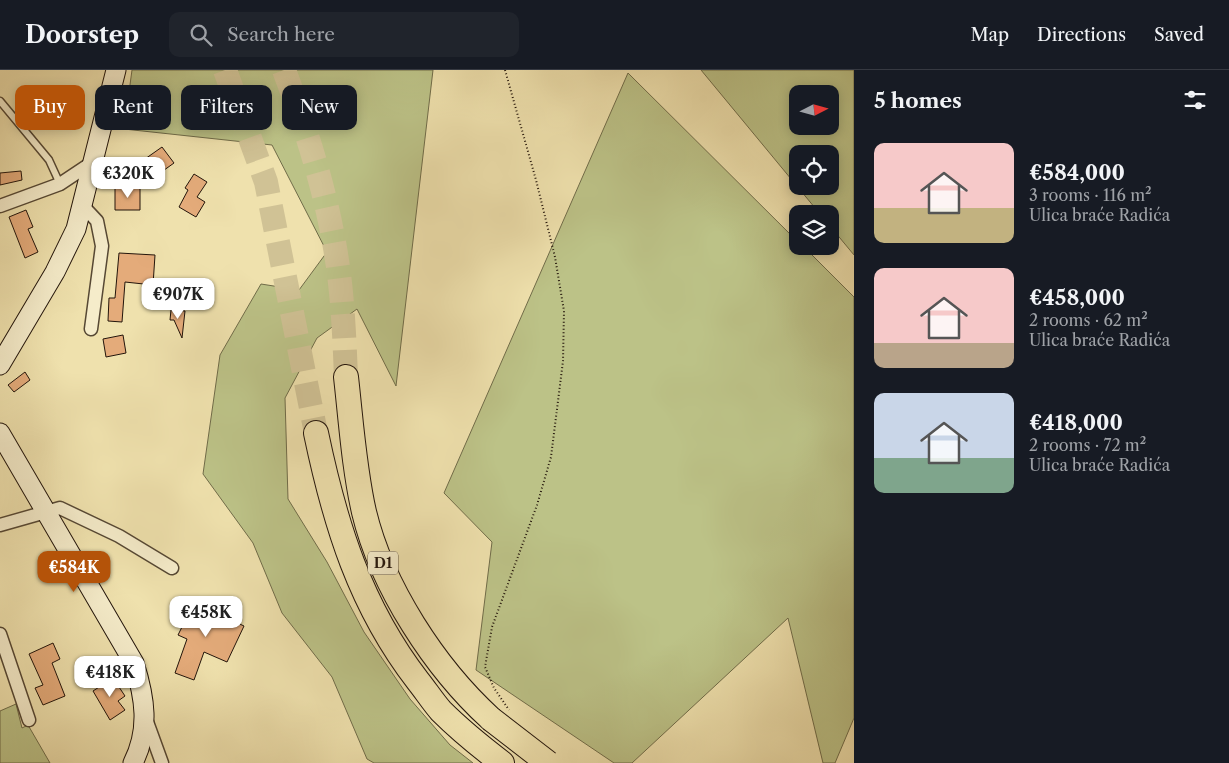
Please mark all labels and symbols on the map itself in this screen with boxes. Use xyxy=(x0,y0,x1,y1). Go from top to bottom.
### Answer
north arrow xyxy=(789,85,839,135)
pin: €320K xyxy=(93,156,163,199)
pin: €907K xyxy=(143,278,213,320)
pin: €584K xyxy=(39,550,109,593)
road number: D1 xyxy=(368,552,398,574)
pin: €458K xyxy=(171,596,241,638)
pin: €418K xyxy=(75,656,145,698)

